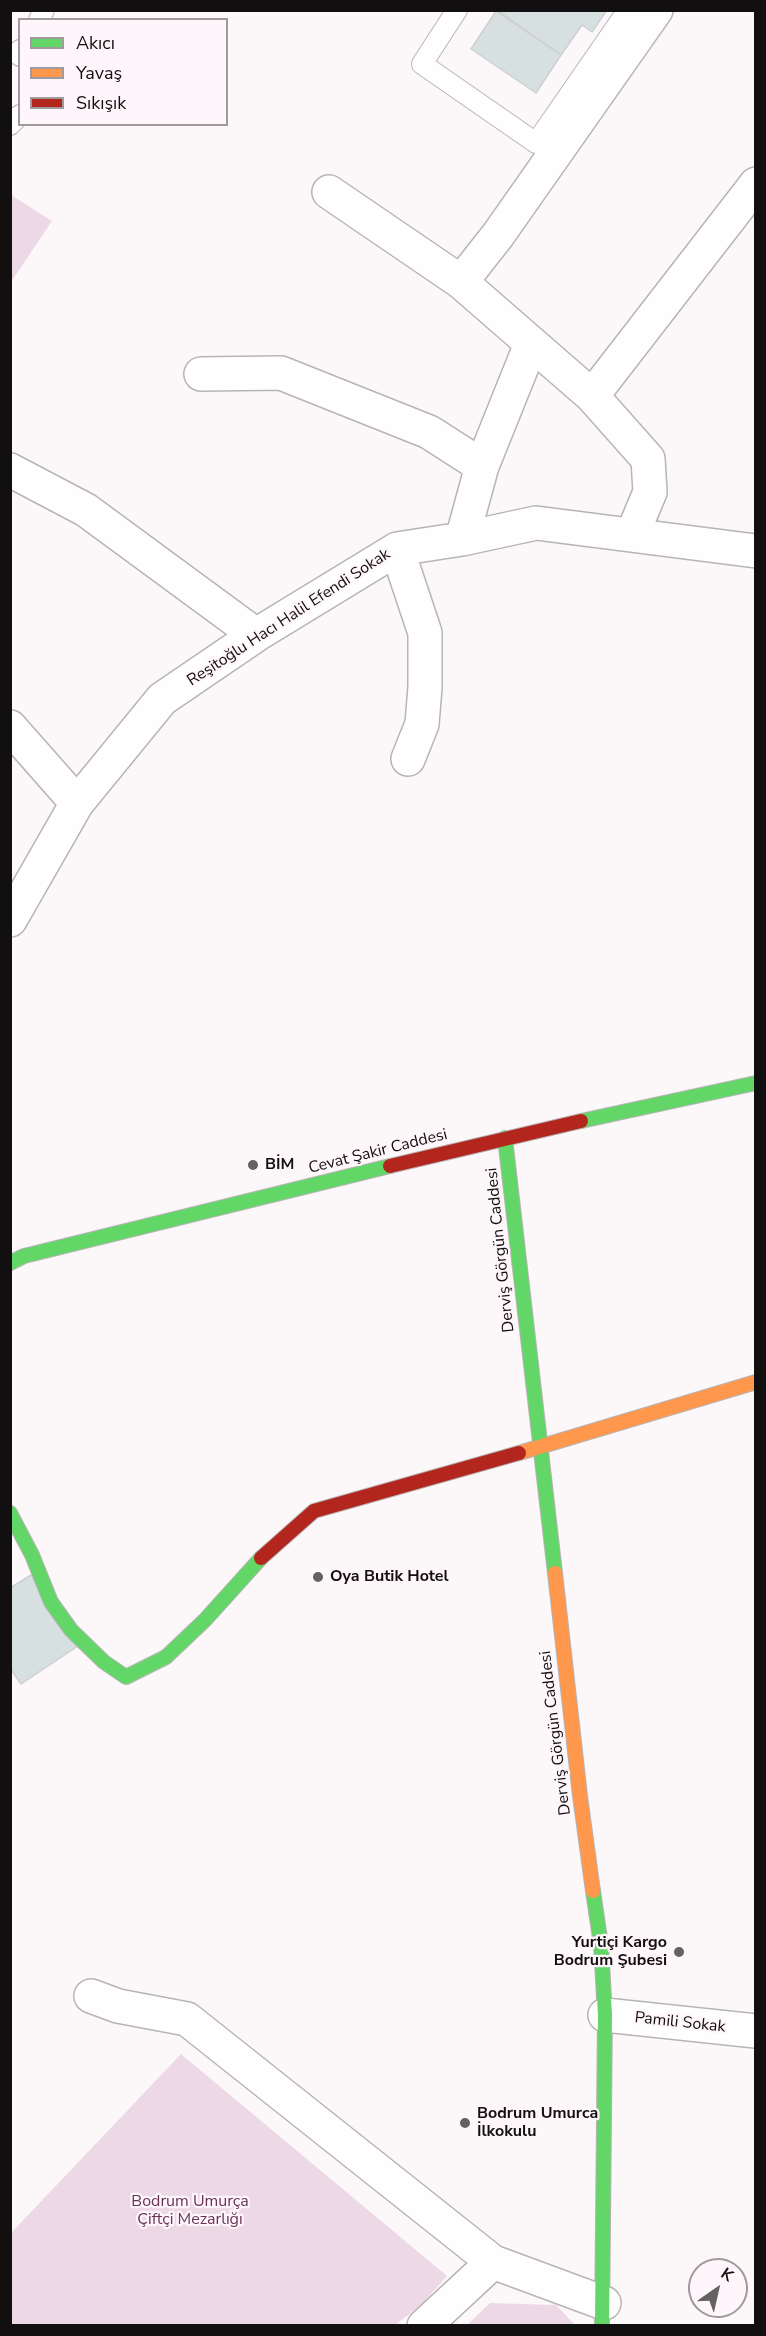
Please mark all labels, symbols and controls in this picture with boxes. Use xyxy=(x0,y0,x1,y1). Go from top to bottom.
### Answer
legend xyxy=(18,18,228,126)
text: Akıcı xyxy=(76,31,115,55)
text: Yavaş xyxy=(76,61,122,85)
text: Sıkışık xyxy=(76,91,126,115)
street label: Reşitoğlu Hacı Halil Efendi Sokak xyxy=(184,545,394,691)
street label: Cevat Şakir Caddesi xyxy=(307,1125,449,1179)
place label: BİM xyxy=(265,1155,294,1175)
marker: BİM xyxy=(246,1158,260,1172)
street label: Derviş Görgün Caddesi xyxy=(483,1167,519,1333)
place label: Oya Butik Hotel xyxy=(330,1567,449,1587)
marker: Oya Butik Hotel xyxy=(311,1570,325,1584)
street label: Derviş Görgün Caddesi xyxy=(536,1650,576,1816)
place label: Yurtiçi Kargo Bodrum Şubesi xyxy=(554,1933,667,1971)
marker: Yurtiçi Kargo Bodrum Şubesi xyxy=(672,1945,686,1959)
street label: Pamili Sokak xyxy=(634,2009,726,2037)
place label: Bodrum Umurca İlkokulu xyxy=(477,2104,598,2142)
marker: Bodrum Umurca İlkokulu xyxy=(458,2116,472,2130)
park label: Bodrum Umurça Çiftçi Mezarlığı xyxy=(131,2192,249,2230)
north arrow xyxy=(688,2258,748,2318)
text: K xyxy=(716,2263,738,2287)

